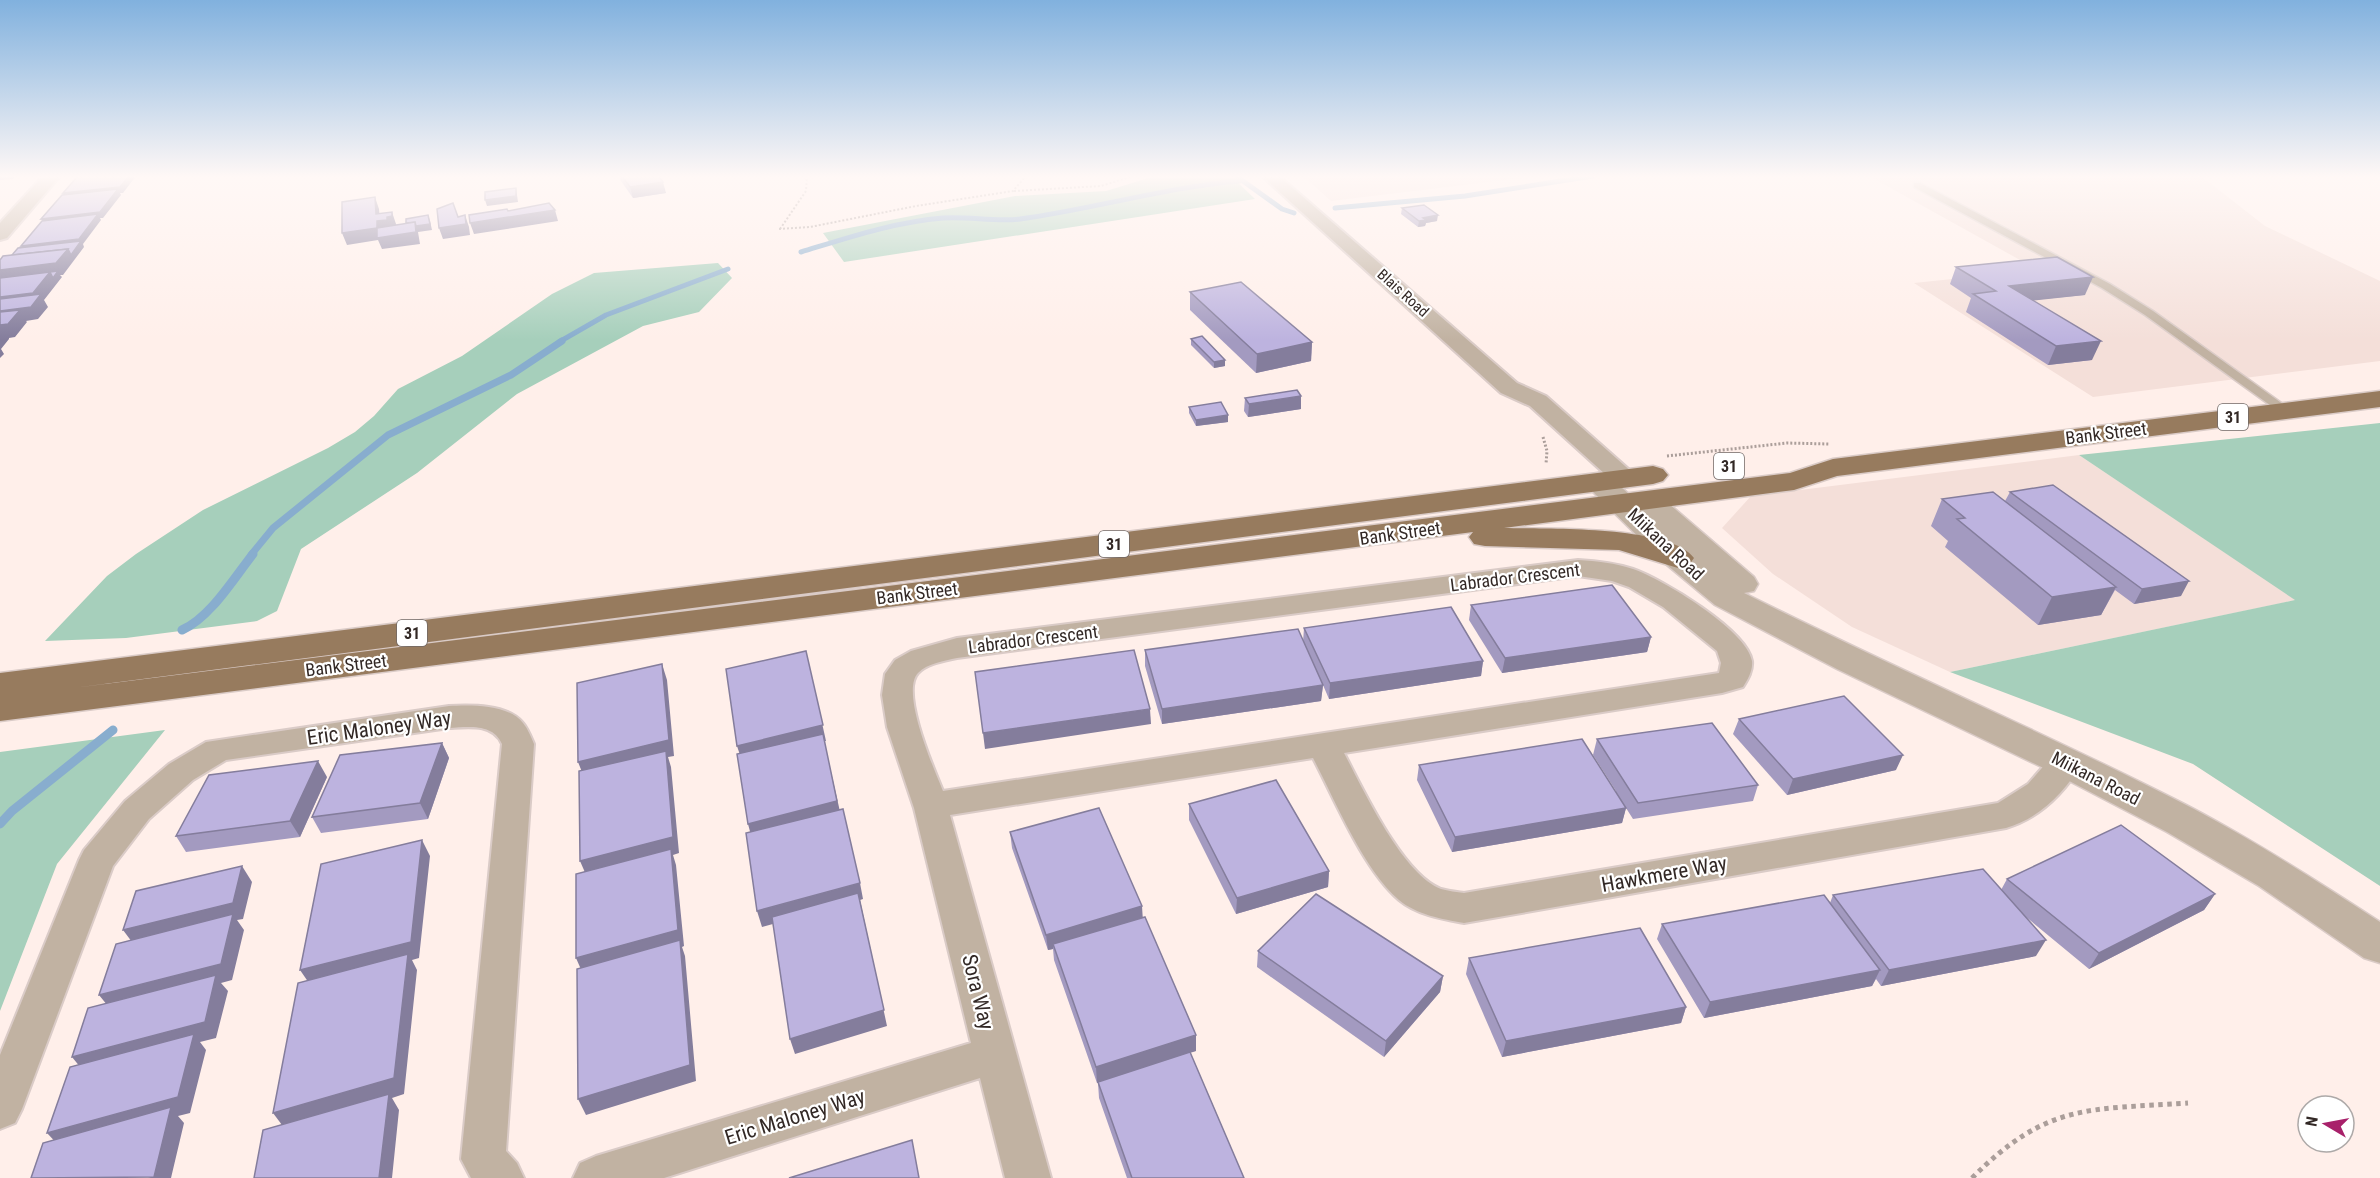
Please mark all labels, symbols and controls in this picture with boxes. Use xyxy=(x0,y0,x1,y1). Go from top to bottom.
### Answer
street label: Blais Road xyxy=(1374,265,1432,321)
road number: 31 xyxy=(2218,404,2248,430)
street label: Bank Street xyxy=(2064,418,2148,448)
road number: 31 xyxy=(1714,453,1744,479)
street label: Miikana Road xyxy=(1624,504,1708,584)
street label: Bank Street xyxy=(1358,517,1442,549)
road number: 31 xyxy=(1099,531,1129,557)
street label: Labrador Crescent xyxy=(1449,559,1581,595)
street label: Bank Street xyxy=(875,578,959,608)
road number: 31 xyxy=(397,620,427,646)
street label: Labrador Crescent xyxy=(967,621,1099,657)
street label: Bank Street xyxy=(304,650,388,680)
street label: Eric Maloney Way xyxy=(305,706,453,750)
street label: Miikana Road xyxy=(2048,747,2144,809)
street label: Hawkmere Way xyxy=(1599,851,1729,897)
street label: Sora Way xyxy=(957,952,999,1032)
street label: Eric Maloney Way xyxy=(722,1084,868,1150)
north arrow xyxy=(2296,1094,2356,1154)
text: N xyxy=(2302,1115,2322,1128)

